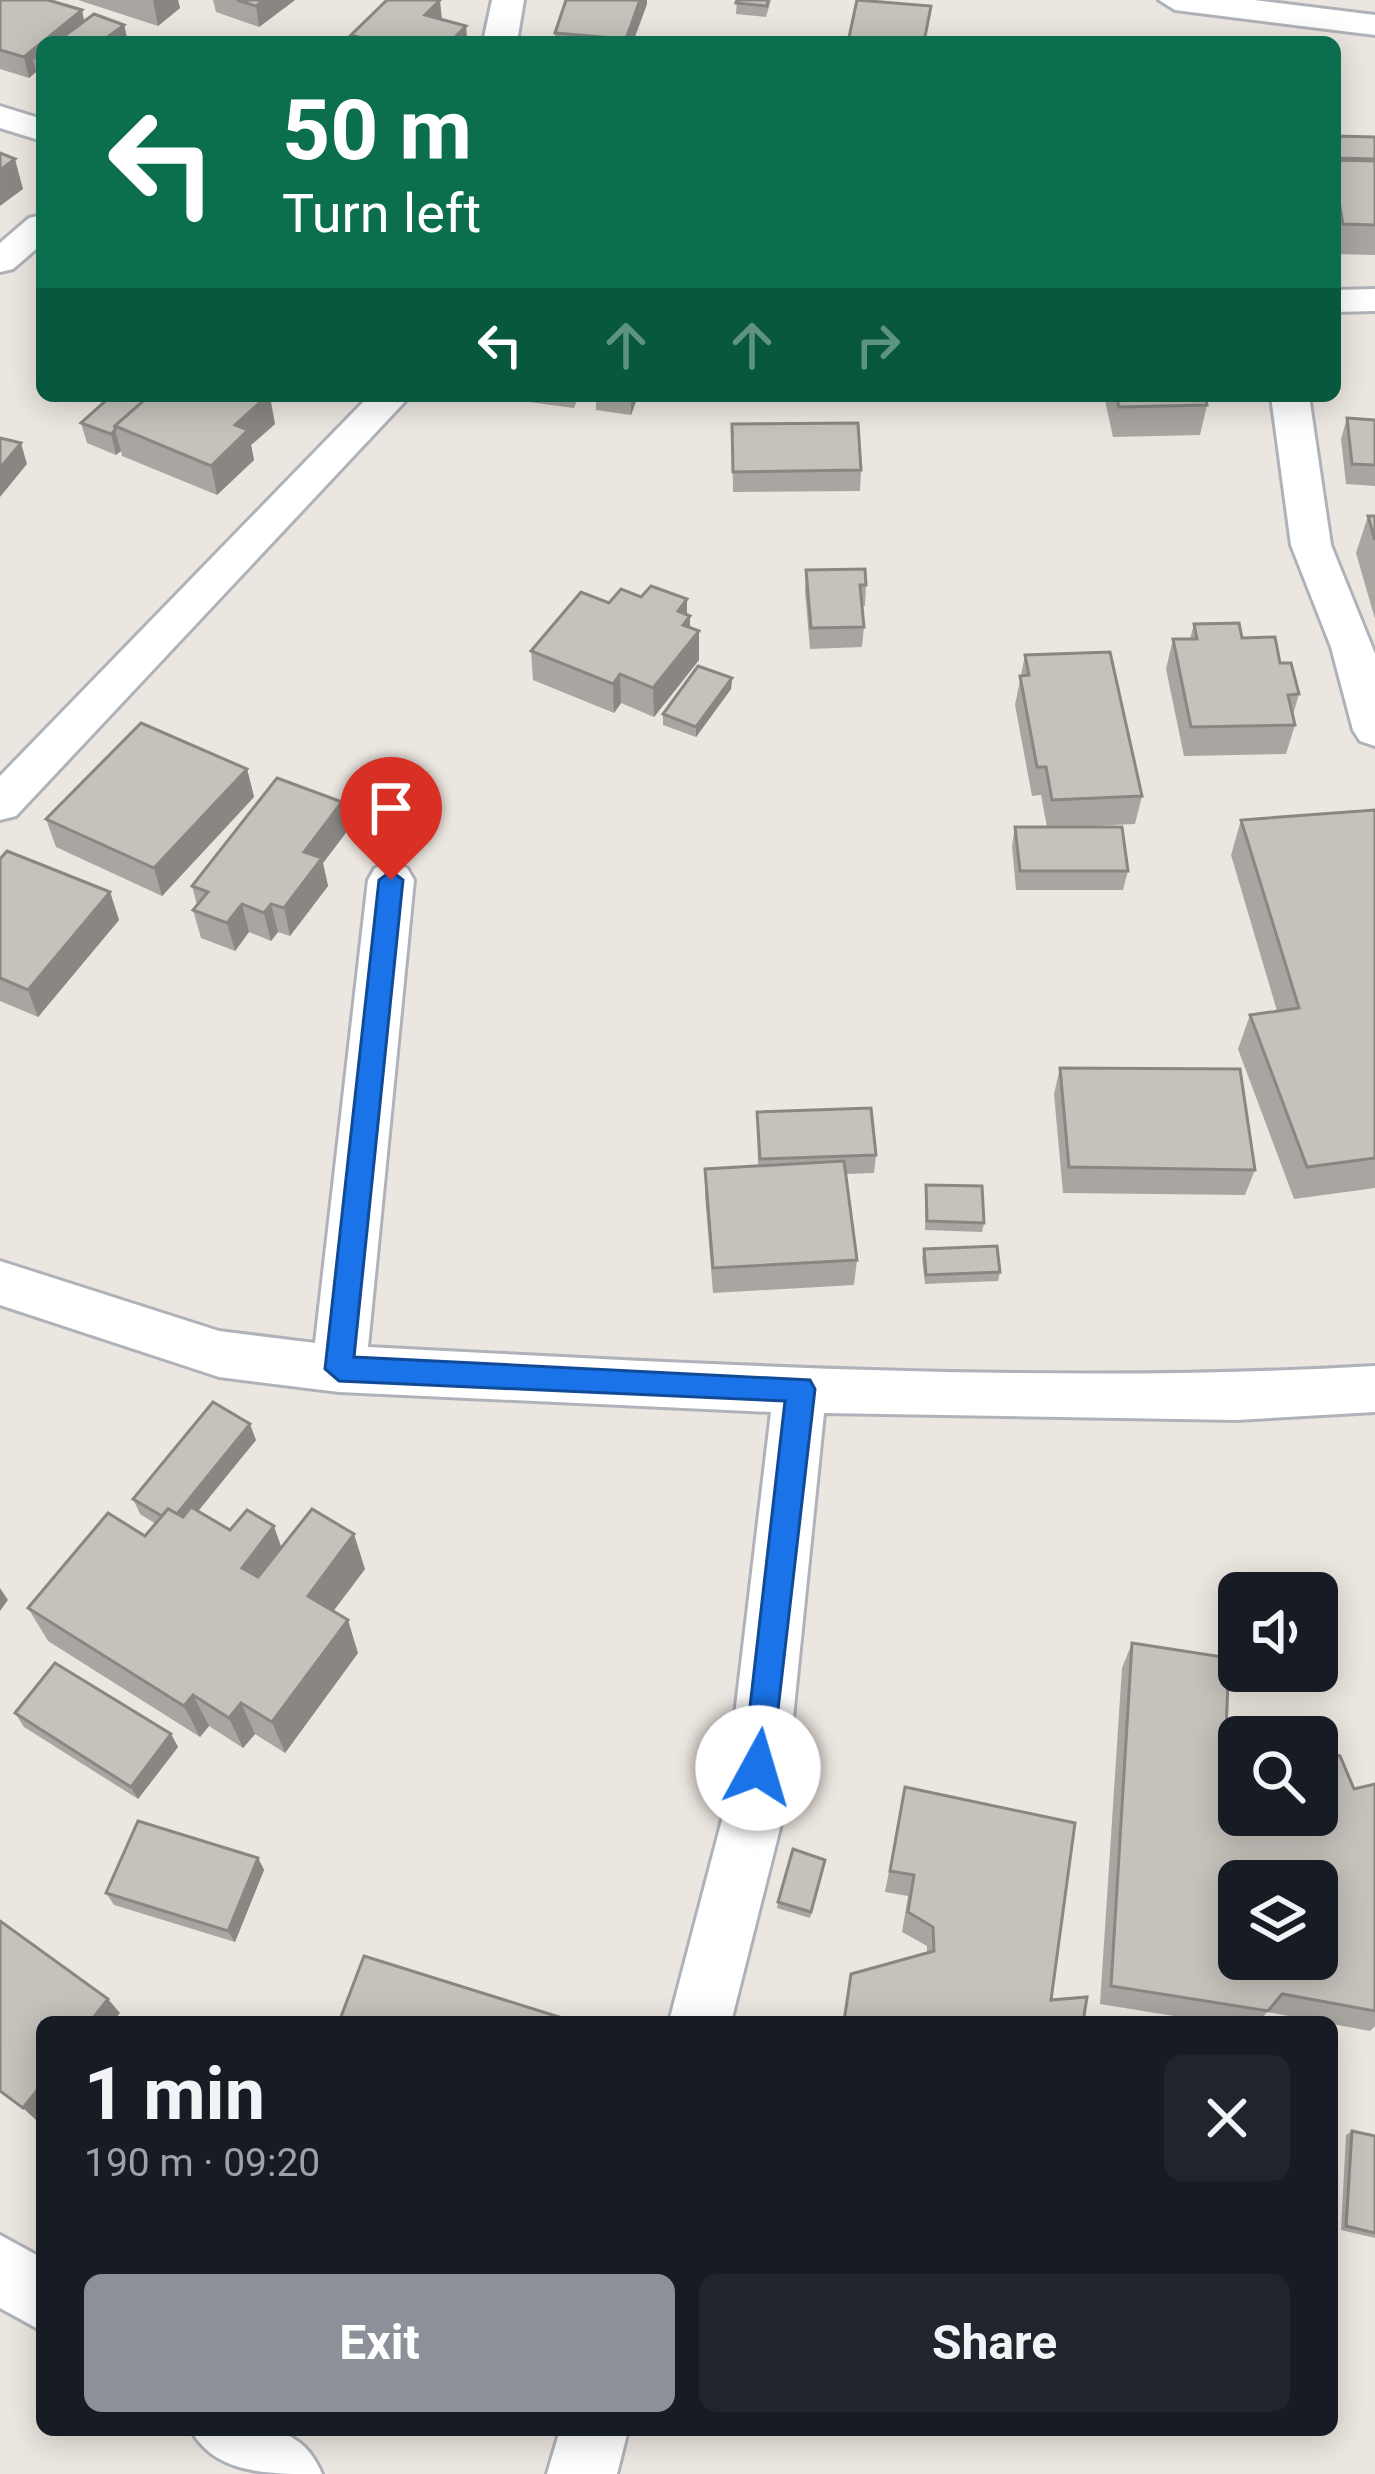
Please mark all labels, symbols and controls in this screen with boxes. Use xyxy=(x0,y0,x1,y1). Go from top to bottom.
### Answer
text: 50 m xyxy=(282,81,472,180)
icon: left xyxy=(84,84,240,240)
text: Turn left xyxy=(282,182,481,245)
icon: left xyxy=(467,312,533,378)
icon: ahead xyxy=(593,312,659,378)
icon: ahead xyxy=(719,312,785,378)
icon: right xyxy=(845,312,911,378)
pin xyxy=(340,757,442,880)
icon: arrive xyxy=(358,775,424,841)
map controls xyxy=(1218,1572,1338,1980)
button: sound xyxy=(1218,1572,1338,1692)
position arrow xyxy=(695,1705,821,1831)
button: search xyxy=(1218,1716,1338,1836)
button: layers xyxy=(1218,1860,1338,1980)
text: 1 min xyxy=(84,2052,265,2137)
button: close xyxy=(1164,2055,1290,2181)
text: 190 m · 09:20 xyxy=(84,2140,320,2186)
button: Exit xyxy=(84,2274,675,2412)
button: Share xyxy=(699,2274,1290,2412)

